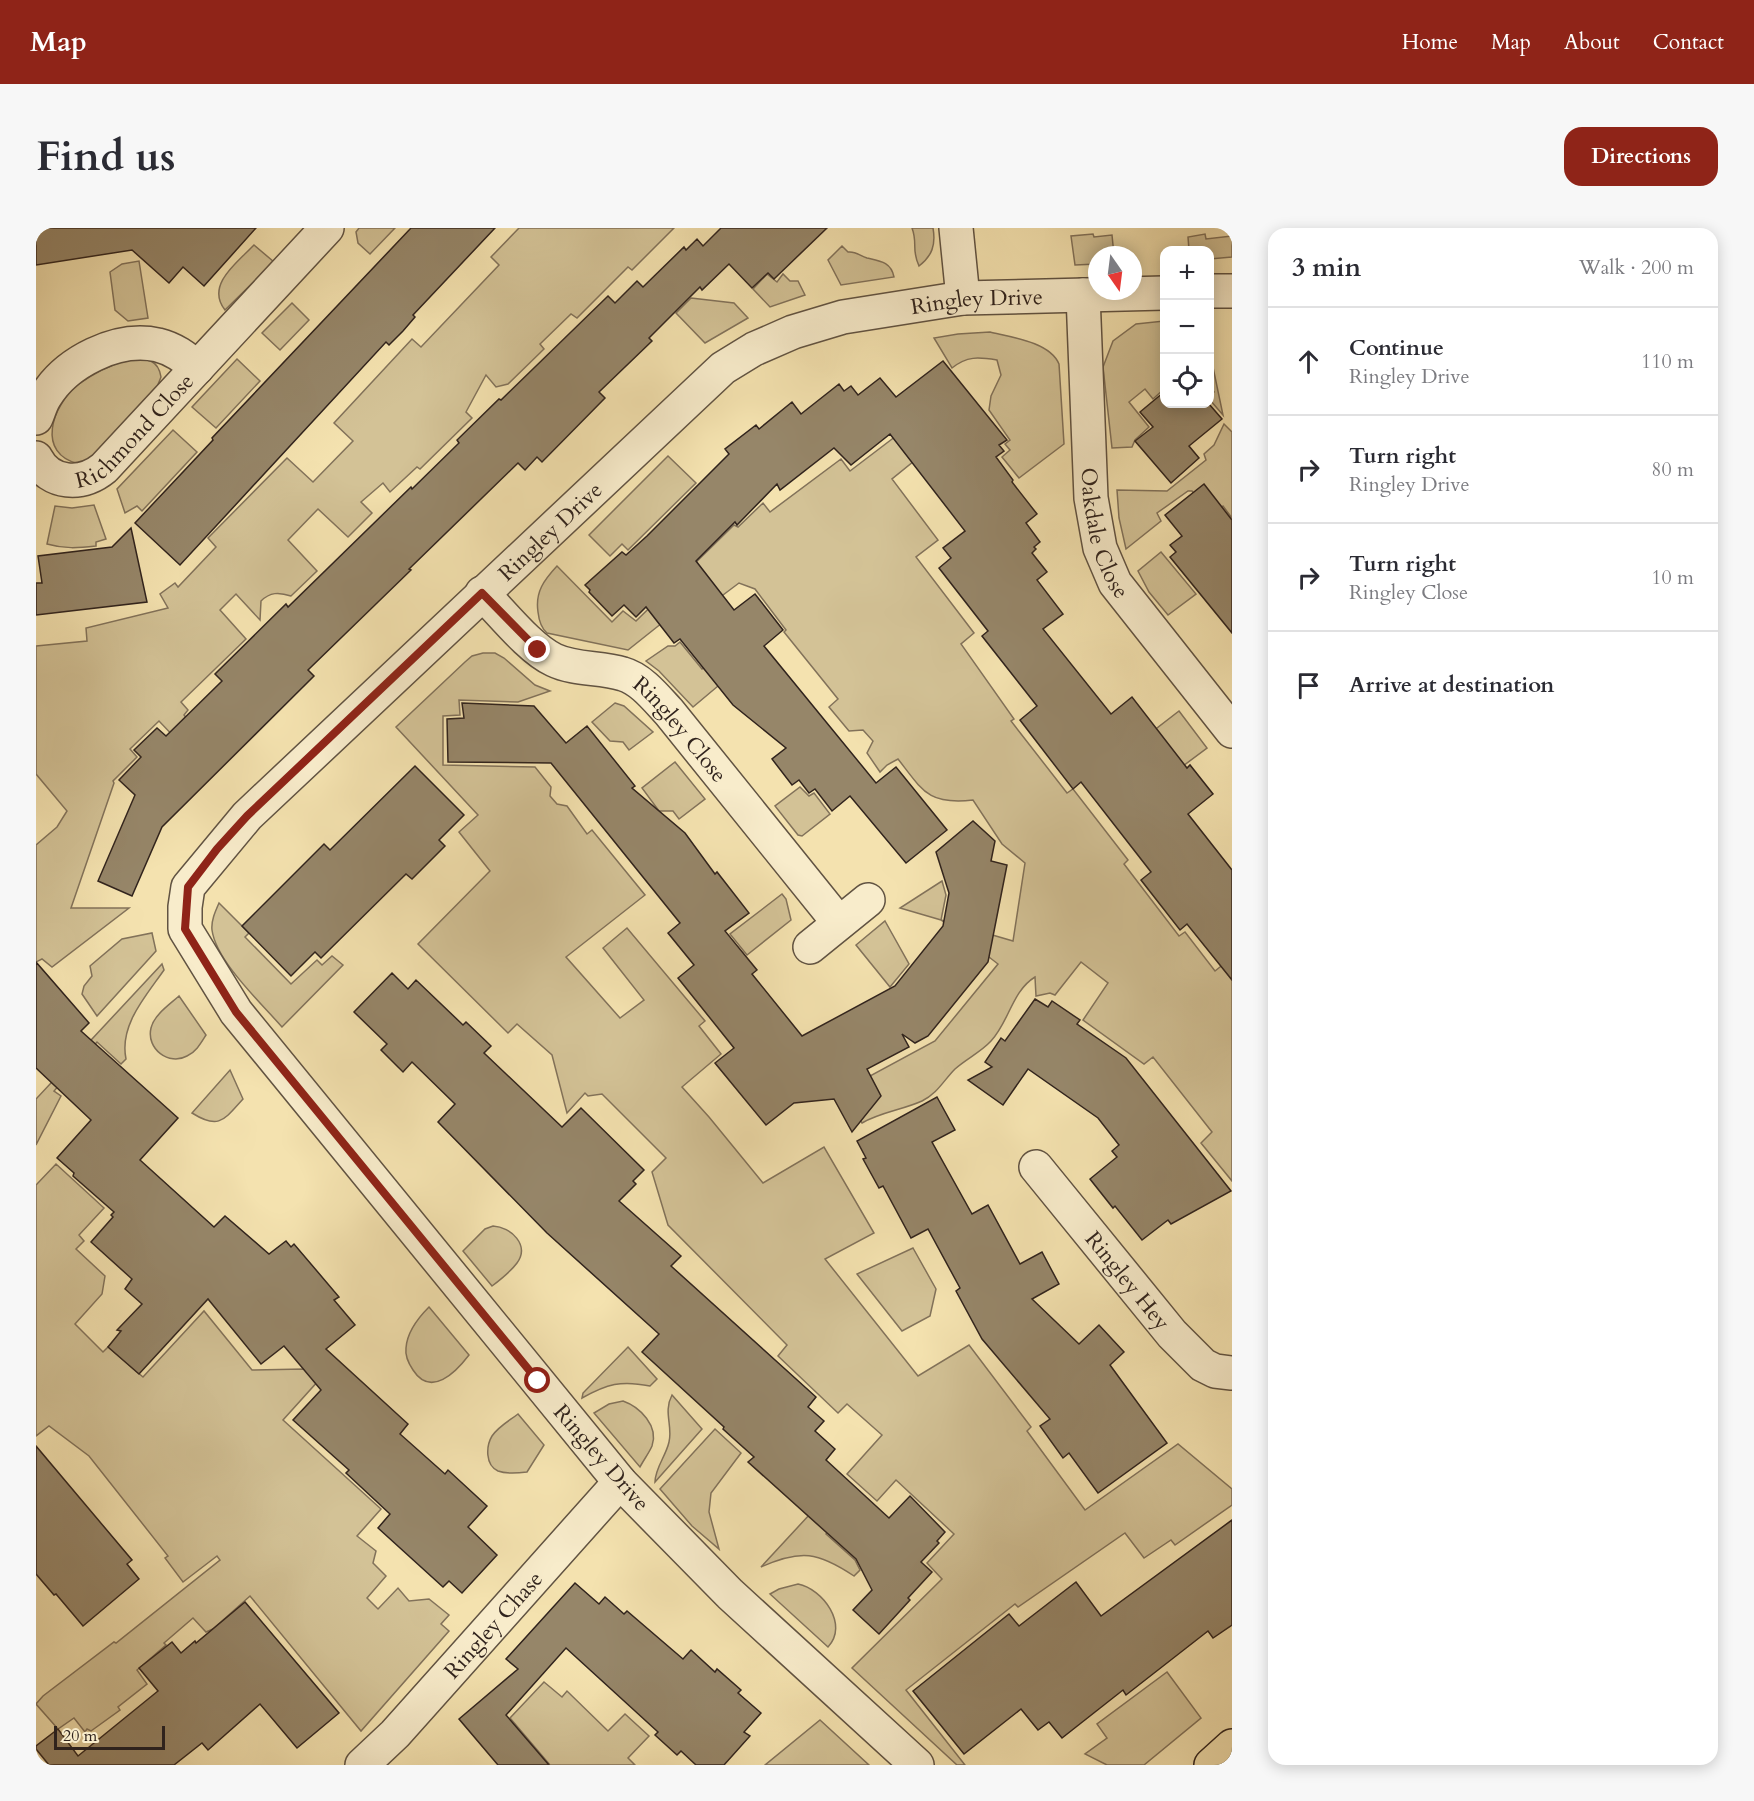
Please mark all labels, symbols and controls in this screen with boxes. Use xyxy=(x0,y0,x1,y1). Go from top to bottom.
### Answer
text: Map xyxy=(30,23,87,61)
text: Home xyxy=(1402,28,1458,57)
text: Map xyxy=(1491,28,1531,57)
text: About xyxy=(1564,28,1620,57)
text: Contact xyxy=(1653,28,1724,57)
button: Directions xyxy=(1564,127,1718,186)
text: Find us xyxy=(36,128,176,185)
north arrow xyxy=(1088,246,1142,300)
map controls xyxy=(1160,246,1214,408)
button: + xyxy=(1160,246,1214,300)
text: 3 min xyxy=(1292,250,1361,285)
text: Walk · 200 m xyxy=(1579,254,1694,281)
street label: Ringley Drive xyxy=(909,282,1043,322)
button: − xyxy=(1160,300,1214,354)
text: Continue xyxy=(1349,333,1444,363)
icon: ahead xyxy=(1292,345,1325,378)
text: 110 m xyxy=(1641,348,1694,375)
button: locate xyxy=(1160,354,1214,408)
text: Ringley Drive xyxy=(1349,363,1470,390)
street label: Richmond Close xyxy=(72,367,201,496)
text: Turn right xyxy=(1349,441,1456,471)
icon: right xyxy=(1292,453,1325,486)
text: 80 m xyxy=(1651,456,1694,483)
street label: Oakdale Close xyxy=(1074,467,1136,605)
text: Ringley Drive xyxy=(1349,471,1470,498)
street label: Ringley Drive xyxy=(492,475,609,588)
text: Turn right xyxy=(1349,549,1456,579)
icon: right xyxy=(1292,561,1325,594)
text: 10 m xyxy=(1651,564,1694,591)
text: Ringley Close xyxy=(1349,579,1468,606)
route end xyxy=(524,636,550,662)
street label: Ringley Close xyxy=(626,669,734,789)
icon: arrive xyxy=(1292,669,1325,702)
text: Arrive at destination xyxy=(1349,670,1554,700)
street label: Ringley Hey xyxy=(1078,1225,1177,1337)
route start xyxy=(524,1367,550,1393)
street label: Ringley Drive xyxy=(546,1398,656,1518)
street label: Ringley Chase xyxy=(437,1565,550,1686)
scale bar xyxy=(54,1723,165,1750)
text: 20 m xyxy=(63,1725,97,1747)

